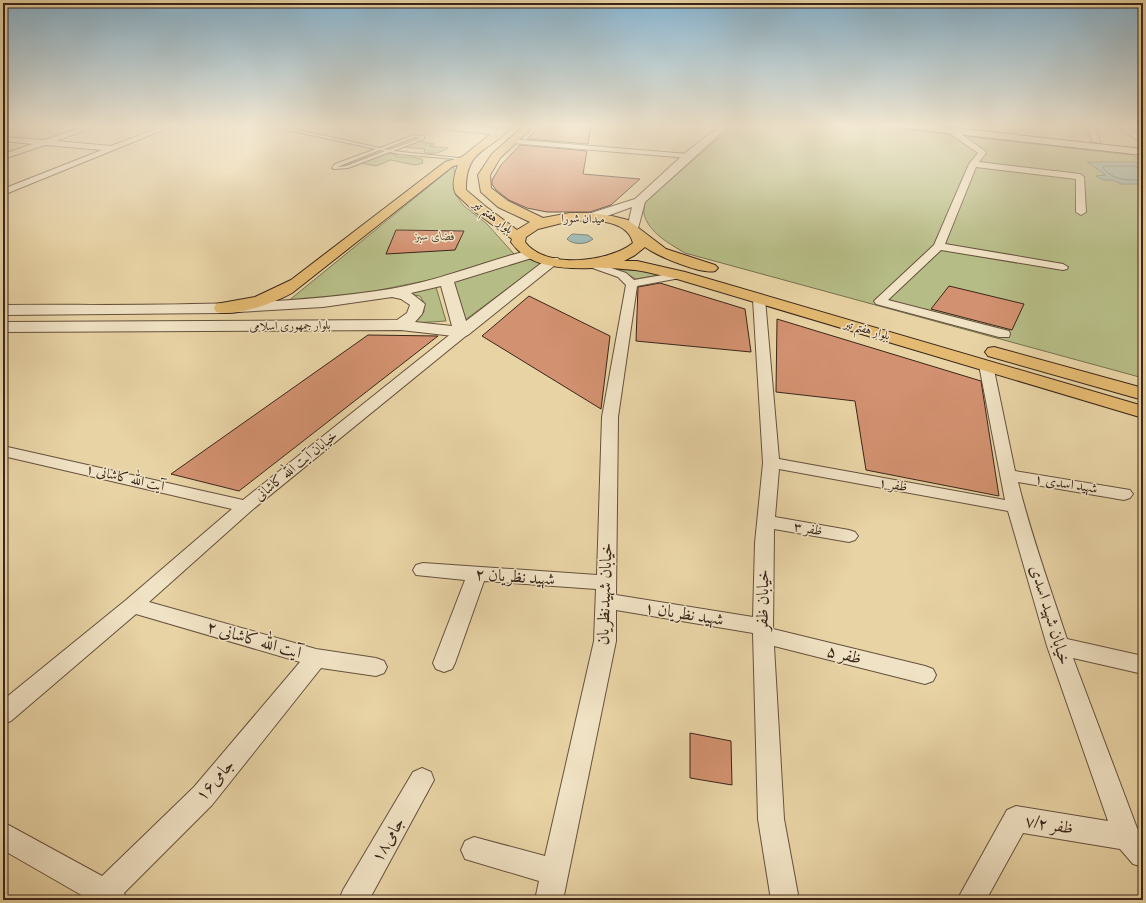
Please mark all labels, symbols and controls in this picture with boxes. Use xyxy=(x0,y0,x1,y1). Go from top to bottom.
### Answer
street label: بلوار هفتم تیر xyxy=(466,195,516,241)
street label: میدان شورا xyxy=(561,211,605,227)
park label: فضای سبز xyxy=(414,229,455,244)
street label: بلوار هفتم تیر xyxy=(839,316,892,348)
street label: بلوار جمهوری اسلامی xyxy=(249,318,331,334)
street label: خیابان آیت الله کاشانی xyxy=(249,425,341,505)
street label: آیت الله کاشانی ۱ xyxy=(84,457,169,496)
street label: شهید اسدی ۱ xyxy=(1033,470,1099,498)
street label: ظفر ۱ xyxy=(877,474,909,496)
street label: ظفر ۳ xyxy=(792,518,824,540)
street label: خیابان شهیدنظریان xyxy=(592,542,618,646)
street label: خیابان شهید اسدی xyxy=(1024,562,1076,668)
street label: شهید نظریان ۲ xyxy=(474,563,556,591)
street label: خیابان ظفر xyxy=(751,569,775,633)
street label: شهید نظریان ۱ xyxy=(643,597,725,631)
street label: آیت الله کاشانی ۲ xyxy=(204,613,307,665)
street label: ظفر ۵ xyxy=(824,640,864,670)
street label: جامی۱۶ xyxy=(191,754,239,806)
street label: ظفر ۷/۲ xyxy=(1023,810,1075,840)
street label: جامی۱۸ xyxy=(366,813,410,867)

